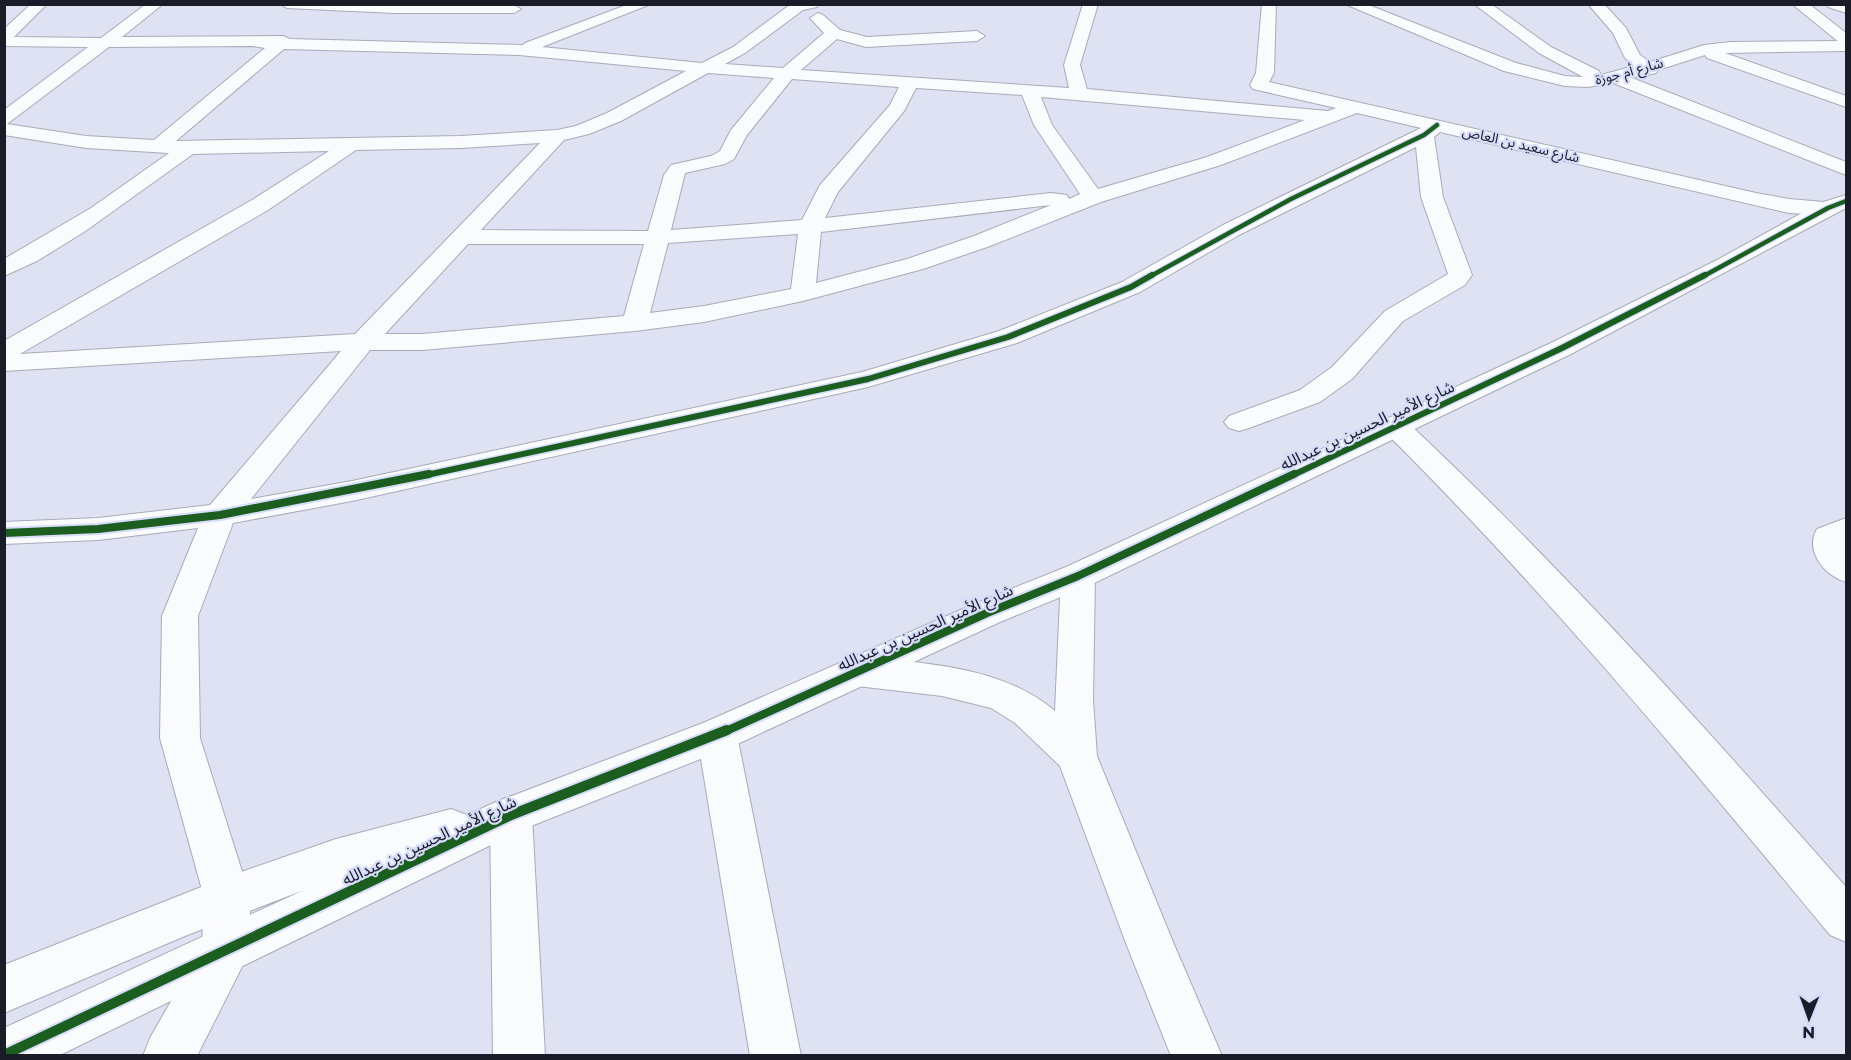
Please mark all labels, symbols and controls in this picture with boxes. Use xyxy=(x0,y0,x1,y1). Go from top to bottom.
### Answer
street label: شارع أم جوزة xyxy=(1593,53,1666,91)
street label: شارع سعيد بن العاص xyxy=(1460,122,1581,168)
street label: شارع الأمير الحسين بن عبدالله xyxy=(1277,377,1458,477)
street label: شارع الأمير الحسين بن عبدالله xyxy=(835,580,1017,677)
street label: شارع الأمير الحسين بن عبدالله xyxy=(339,792,520,892)
north arrow xyxy=(1779,988,1839,1048)
text: N xyxy=(1802,1023,1815,1042)

